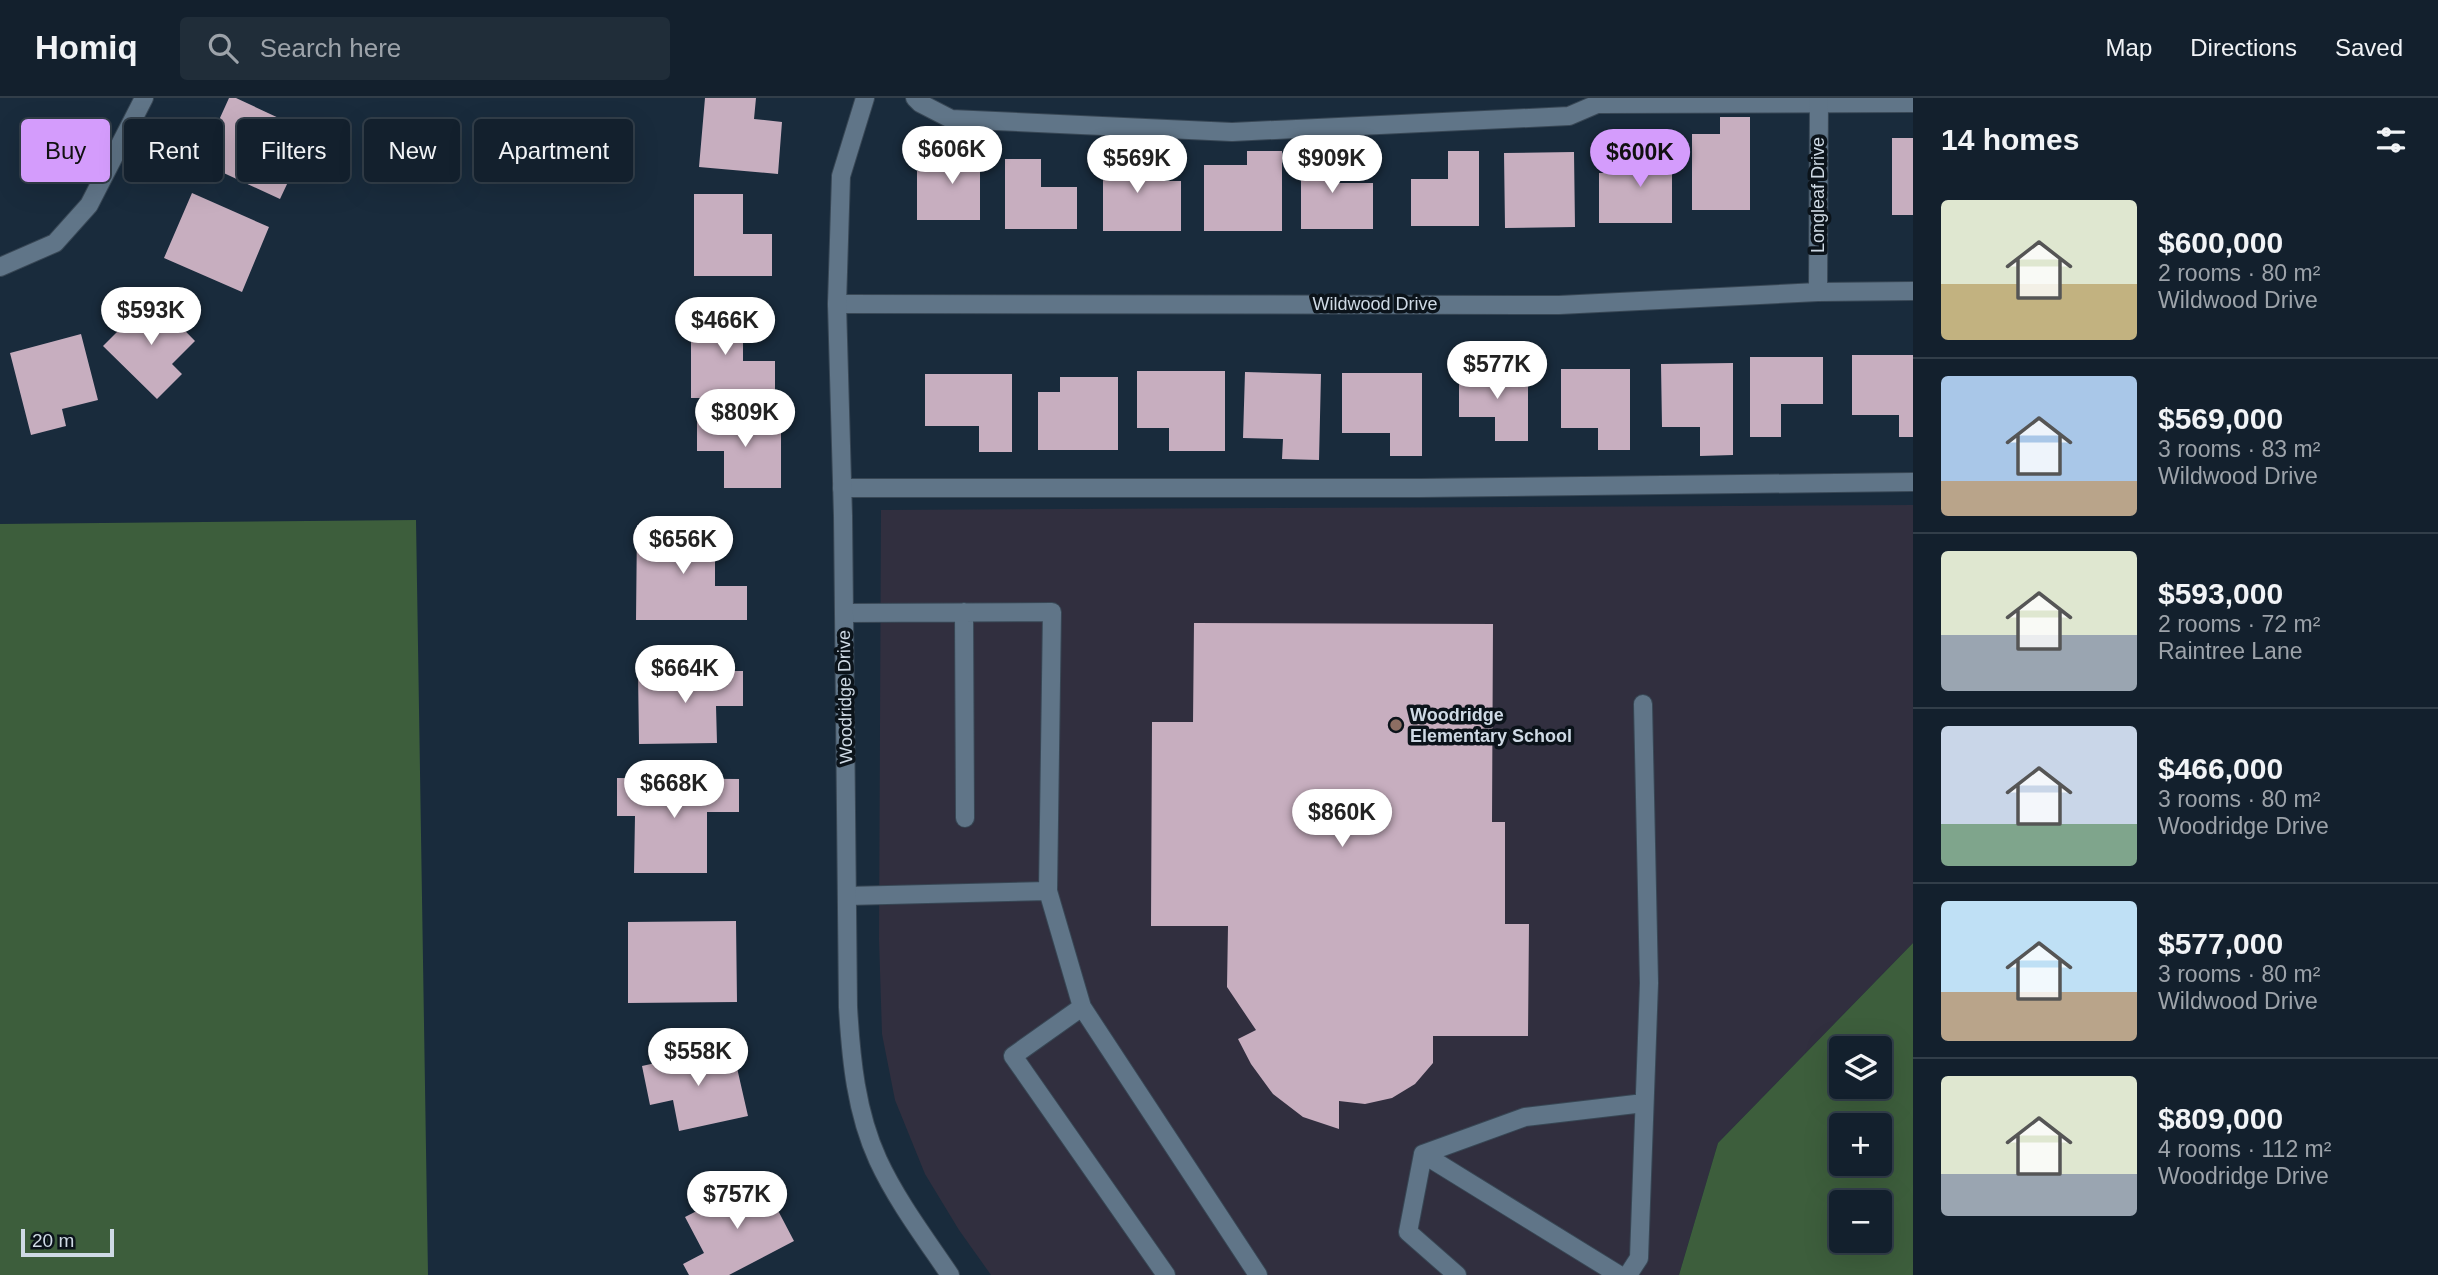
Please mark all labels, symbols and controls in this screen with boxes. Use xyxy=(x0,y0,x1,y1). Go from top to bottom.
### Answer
search box xyxy=(180,17,670,80)
text: Homiq xyxy=(35,29,138,66)
icon: search xyxy=(204,29,242,67)
text: Search here xyxy=(260,33,401,63)
text: Map xyxy=(2106,34,2152,61)
text: Directions xyxy=(2190,34,2297,61)
text: Saved xyxy=(2335,34,2403,61)
chip: Buy xyxy=(21,119,110,182)
chip: Rent xyxy=(124,119,223,182)
chip: Filters xyxy=(237,119,350,182)
chip: New xyxy=(364,119,460,182)
chip: Apartment xyxy=(474,119,633,182)
icon: filters xyxy=(2372,121,2410,159)
text: 14 homes xyxy=(1941,123,2079,156)
pin: $606K xyxy=(903,126,1001,186)
pin: $600K xyxy=(1591,130,1689,189)
text: $606K xyxy=(918,136,986,162)
pin: $569K xyxy=(1088,136,1186,195)
pin: $909K xyxy=(1283,136,1381,195)
street label: Longleaf Drive xyxy=(1808,137,1828,253)
text: $600K xyxy=(1606,139,1674,165)
text: $569K xyxy=(1103,145,1171,171)
text: $909K xyxy=(1298,145,1366,171)
text: $600,000 xyxy=(2158,226,2283,259)
icon: home xyxy=(1997,228,2081,312)
text: 2 rooms · 80 m² xyxy=(2158,260,2320,286)
text: Wildwood Drive xyxy=(2158,287,2318,313)
pin: $593K xyxy=(102,288,200,347)
street label: Wildwood Drive xyxy=(1312,294,1438,314)
text: $593K xyxy=(117,297,185,323)
pin: $466K xyxy=(676,298,774,357)
text: $466K xyxy=(691,307,759,333)
pin: $577K xyxy=(1448,342,1546,401)
text: $577K xyxy=(1463,351,1531,377)
pin: $809K xyxy=(696,390,794,449)
text: $809K xyxy=(711,399,779,425)
text: $569,000 xyxy=(2158,402,2283,435)
icon: home xyxy=(1997,404,2081,488)
text: 3 rooms · 83 m² xyxy=(2158,436,2320,462)
text: Wildwood Drive xyxy=(2158,463,2318,489)
pin: $656K xyxy=(634,517,732,576)
text: $656K xyxy=(649,526,717,552)
text: $593,000 xyxy=(2158,577,2283,610)
icon: home xyxy=(1997,579,2081,663)
text: 2 rooms · 72 m² xyxy=(2158,611,2320,637)
street label: Woodridge Drive xyxy=(834,630,856,764)
text: Raintree Lane xyxy=(2158,638,2303,664)
pin: $664K xyxy=(636,646,734,705)
text: $664K xyxy=(651,655,719,681)
place label: Woodridge Elementary School xyxy=(1410,705,1572,746)
marker: Woodridge Elementary School xyxy=(1388,717,1404,733)
text: $466,000 xyxy=(2158,752,2283,785)
icon: home xyxy=(1997,754,2081,838)
pin: $668K xyxy=(625,760,723,820)
text: $668K xyxy=(640,770,708,796)
text: 3 rooms · 80 m² xyxy=(2158,786,2320,812)
pin: $860K xyxy=(1293,790,1391,849)
text: $860K xyxy=(1308,799,1376,825)
text: Woodridge Drive xyxy=(2158,813,2329,839)
text: $577,000 xyxy=(2158,927,2283,960)
icon: home xyxy=(1997,929,2081,1013)
text: 3 rooms · 80 m² xyxy=(2158,961,2320,987)
text: Wildwood Drive xyxy=(2158,988,2318,1014)
pin: $558K xyxy=(649,1028,747,1088)
map controls xyxy=(1829,1036,1892,1253)
button: layers xyxy=(1829,1036,1892,1099)
text: $558K xyxy=(664,1038,732,1064)
text: $809,000 xyxy=(2158,1102,2283,1135)
icon: home xyxy=(1997,1104,2081,1188)
button: + xyxy=(1829,1113,1892,1176)
text: 4 rooms · 112 m² xyxy=(2158,1136,2331,1162)
text: Woodridge Drive xyxy=(2158,1163,2329,1189)
pin: $757K xyxy=(688,1172,786,1231)
text: $757K xyxy=(703,1181,771,1207)
button: − xyxy=(1829,1190,1892,1253)
scale bar xyxy=(21,1226,114,1258)
text: 20 m xyxy=(32,1230,74,1251)

